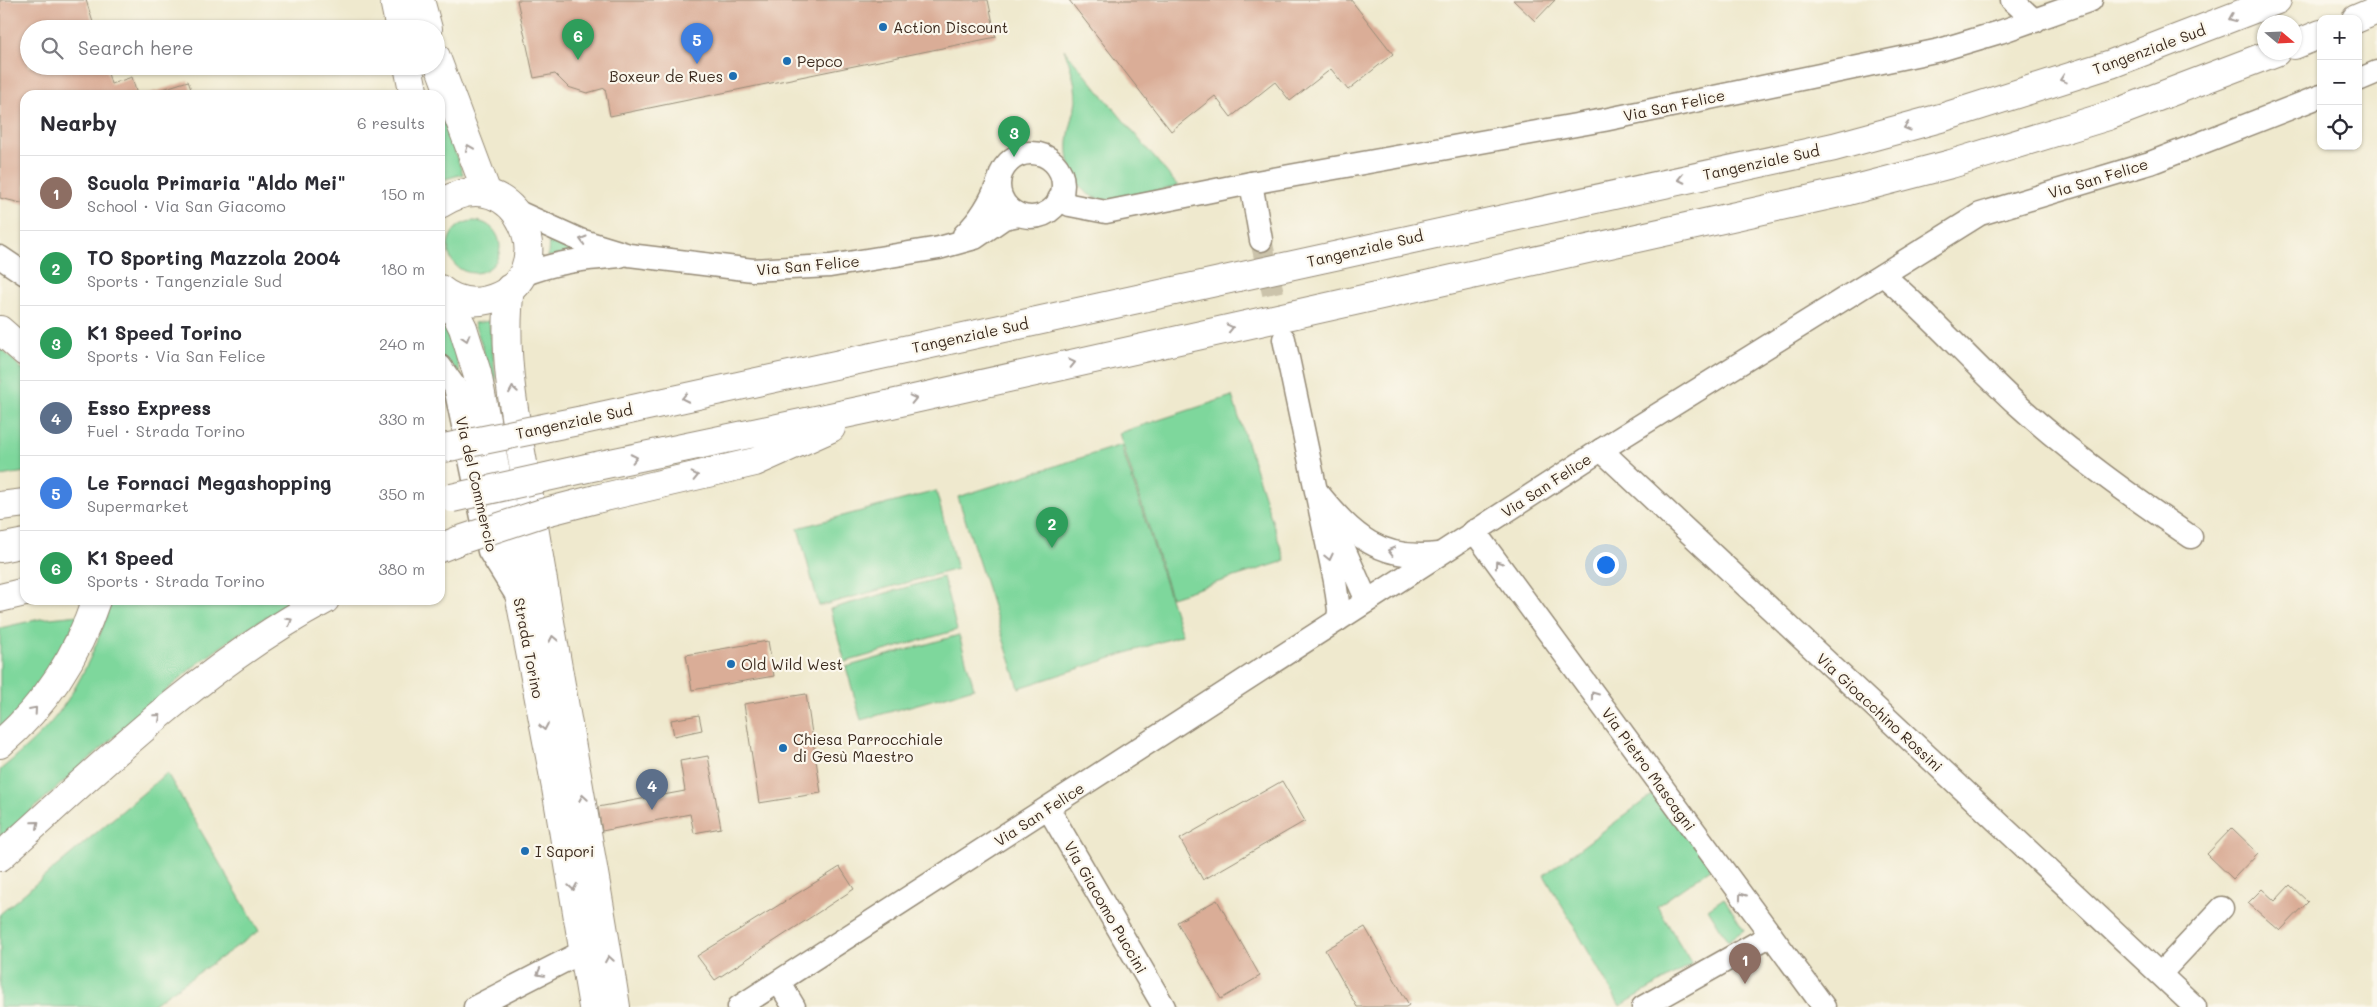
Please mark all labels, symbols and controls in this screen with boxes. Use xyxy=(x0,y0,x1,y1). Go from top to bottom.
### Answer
one-way arrow xyxy=(2228,12,2237,22)
north arrow xyxy=(2257,15,2302,60)
map controls xyxy=(2317,15,2362,150)
button: + xyxy=(2317,15,2362,60)
place label: Action Discount xyxy=(893,17,1008,37)
pin: 6 xyxy=(562,19,594,60)
street label: Tangenziale Sud xyxy=(2090,19,2208,79)
search box xyxy=(20,20,445,75)
marker: Action Discount xyxy=(877,21,889,33)
pin: 5 xyxy=(681,23,713,64)
icon: search xyxy=(38,34,66,62)
text: Search here xyxy=(78,35,194,60)
place label: Pepco xyxy=(797,51,843,71)
marker: Pepco xyxy=(781,55,793,67)
button: − xyxy=(2317,60,2362,105)
place label: Boxeur de Rues xyxy=(609,66,723,86)
marker: Boxeur de Rues xyxy=(727,70,739,82)
one-way arrow xyxy=(2059,74,2068,84)
street label: Via San Felice xyxy=(1621,84,1727,126)
button: locate xyxy=(2317,105,2362,150)
text: Nearby xyxy=(40,109,117,136)
text: 6 results xyxy=(357,112,425,133)
pin: 3 xyxy=(998,116,1030,157)
one-way arrow xyxy=(1904,121,1912,131)
street label: Tangenziale Sud xyxy=(1701,140,1821,184)
one-way arrow xyxy=(464,144,475,153)
street label: Via San Felice xyxy=(2046,153,2150,203)
text: Scuola Primaria "Aldo Mei" xyxy=(87,170,346,195)
one-way arrow xyxy=(1677,173,1685,184)
text: 1 xyxy=(52,183,60,204)
text: 150 m xyxy=(381,183,425,204)
text: School · Via San Giacomo xyxy=(87,195,286,216)
street label: Tangenziale Sud xyxy=(1305,225,1425,271)
one-way arrow xyxy=(579,236,587,246)
text: TO Sporting Mazzola 2004 xyxy=(87,245,341,270)
street label: Via San Felice xyxy=(756,251,860,279)
text: 2 xyxy=(52,258,60,279)
text: 180 m xyxy=(380,258,425,279)
text: Sports · Tangenziale Sud xyxy=(87,270,282,291)
street label: Tangenziale Sud xyxy=(910,313,1030,357)
text: K1 Speed Torino xyxy=(87,320,242,345)
one-way arrow xyxy=(1226,323,1235,334)
text: 3 xyxy=(51,333,61,354)
text: 240 m xyxy=(379,333,425,354)
one-way arrow xyxy=(461,334,471,342)
text: Sports · Via San Felice xyxy=(87,345,266,366)
one-way arrow xyxy=(1067,358,1076,369)
one-way arrow xyxy=(508,386,519,394)
one-way arrow xyxy=(680,392,689,403)
one-way arrow xyxy=(909,394,918,405)
text: Esso Express xyxy=(87,395,211,420)
street label: Tangenziale Sud xyxy=(514,399,634,443)
text: 4 xyxy=(51,408,61,429)
text: 330 m xyxy=(379,408,425,429)
street label: Via del Commercio xyxy=(452,414,502,554)
text: Fuel · Strada Torino xyxy=(87,420,245,441)
street label: Via San Felice xyxy=(1497,448,1595,522)
one-way arrow xyxy=(630,453,639,463)
text: Le Fornaci Megashopping xyxy=(87,470,331,495)
one-way arrow xyxy=(690,471,699,482)
text: 5 xyxy=(51,483,61,504)
text: 350 m xyxy=(379,483,425,504)
text: Supermarket xyxy=(87,495,189,516)
pin: 2 xyxy=(1036,507,1068,548)
text: K1 Speed xyxy=(87,545,173,570)
one-way arrow xyxy=(1388,547,1396,557)
one-way arrow xyxy=(1323,552,1334,561)
your location xyxy=(1593,552,1619,578)
text: 6 xyxy=(51,558,61,579)
text: 380 m xyxy=(378,558,425,579)
one-way arrow xyxy=(1495,560,1504,570)
text: Sports · Strada Torino xyxy=(87,570,264,591)
street label: Strada Torino xyxy=(509,596,549,700)
one-way arrow xyxy=(283,617,292,627)
one-way arrow xyxy=(548,634,559,643)
street label: Via Gioacchino Rossini xyxy=(1813,648,1947,776)
place label: Old Wild West xyxy=(741,654,843,674)
marker: Old Wild West xyxy=(725,658,737,670)
one-way arrow xyxy=(1591,691,1600,701)
street label: Via Pietro Mascagni xyxy=(1598,703,1700,835)
one-way arrow xyxy=(29,707,37,716)
one-way arrow xyxy=(153,714,162,723)
one-way arrow xyxy=(538,722,549,731)
place label: Chiesa Parrocchiale di Gesù Maestro xyxy=(793,729,943,766)
marker: Chiesa Parrocchiale di Gesù Maestro xyxy=(777,742,789,754)
pin: 4 xyxy=(636,769,668,810)
street label: Via San Felice xyxy=(990,777,1088,851)
one-way arrow xyxy=(578,794,588,803)
one-way arrow xyxy=(31,821,40,830)
street label: Via Giacomo Puccini xyxy=(1060,837,1152,977)
place label: I Sapori xyxy=(535,841,594,861)
marker: I Sapori xyxy=(519,845,531,857)
one-way arrow xyxy=(568,882,578,891)
one-way arrow xyxy=(1739,892,1748,902)
pin: 1 xyxy=(1729,943,1761,984)
one-way arrow xyxy=(604,954,614,963)
one-way arrow xyxy=(537,967,546,977)

